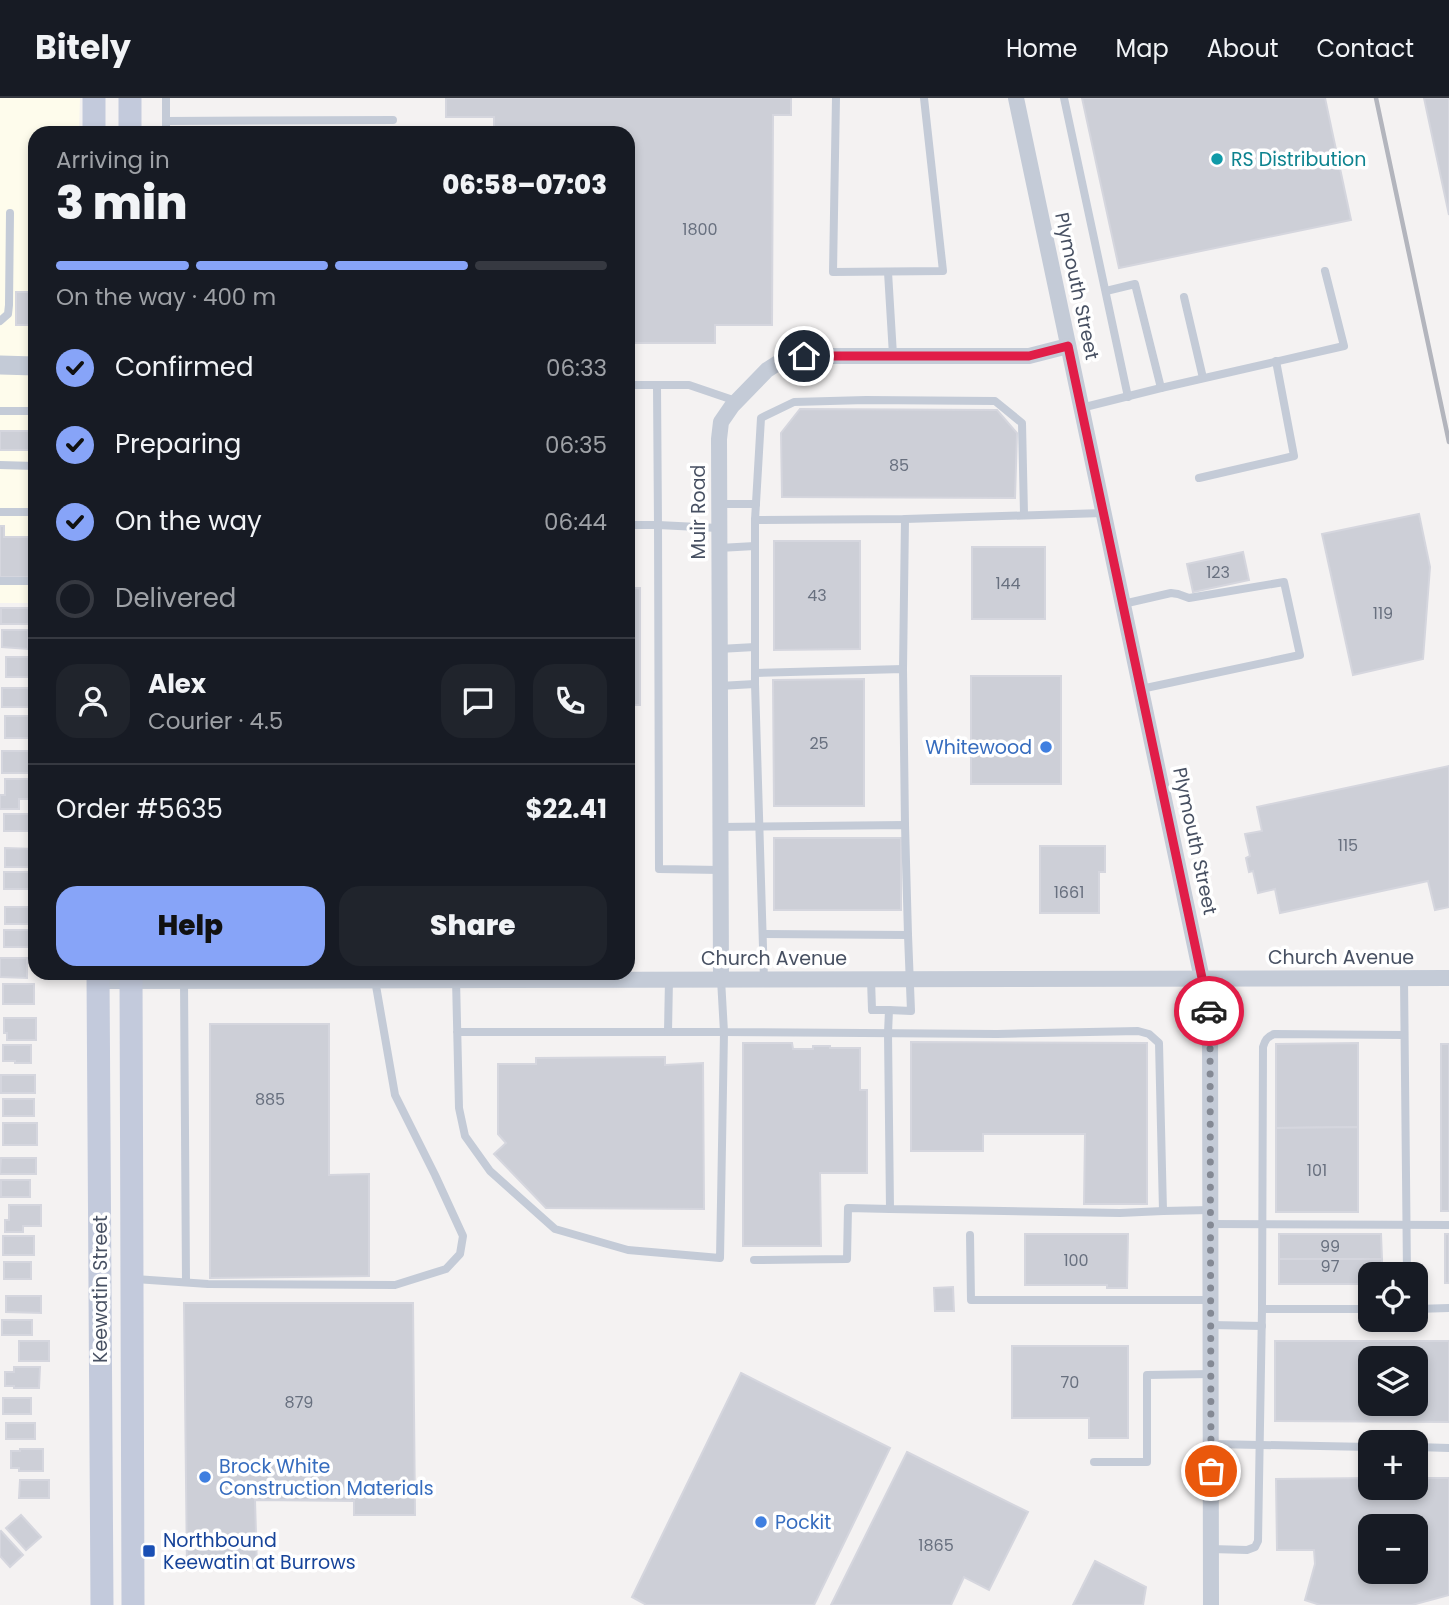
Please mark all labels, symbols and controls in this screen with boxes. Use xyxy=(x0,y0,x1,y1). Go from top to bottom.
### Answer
text: Bitely xyxy=(35,24,131,71)
text: Home xyxy=(1006,32,1078,65)
text: Map xyxy=(1116,32,1169,65)
text: About xyxy=(1207,32,1278,65)
text: Contact xyxy=(1316,32,1414,65)
text: Arriving in xyxy=(56,144,170,176)
place label: RS Distribution xyxy=(1231,146,1366,173)
marker: RS Distribution xyxy=(1209,151,1225,167)
text: 06:58–07:03 xyxy=(442,167,607,203)
text: 3 min xyxy=(56,171,188,235)
street label: Plymouth Street xyxy=(1048,210,1106,362)
house number: 1800 xyxy=(682,218,718,241)
text: On the way · 400 m xyxy=(56,281,276,313)
pin xyxy=(774,326,834,386)
icon: home xyxy=(785,337,823,375)
icon: check xyxy=(56,349,94,387)
text: Confirmed xyxy=(115,349,253,385)
text: 06:33 xyxy=(546,352,607,384)
icon: check xyxy=(56,426,94,464)
text: Preparing xyxy=(115,426,241,462)
text: 06:35 xyxy=(545,429,607,461)
house number: 85 xyxy=(889,454,909,477)
street label: Muir Road xyxy=(685,465,712,559)
icon: check xyxy=(56,503,94,541)
text: On the way xyxy=(115,503,262,539)
text: 06:44 xyxy=(544,506,607,538)
house number: 123 xyxy=(1206,561,1230,584)
house number: 144 xyxy=(995,572,1021,595)
text: Delivered xyxy=(115,580,236,616)
house number: 43 xyxy=(807,584,827,607)
house number: 119 xyxy=(1373,602,1393,625)
button: person xyxy=(56,664,130,738)
button: chat xyxy=(441,664,515,738)
button: phone xyxy=(533,664,607,738)
text: Alex xyxy=(148,666,206,702)
text: Courier · 4.5 xyxy=(148,705,283,737)
house number: 25 xyxy=(809,732,829,755)
place label: Whitewood xyxy=(925,734,1032,761)
marker: Whitewood xyxy=(1038,739,1054,755)
street label: Plymouth Street xyxy=(1166,765,1224,917)
text: Order #5635 xyxy=(56,791,223,827)
text: $22.41 xyxy=(525,791,607,827)
house number: 115 xyxy=(1338,834,1358,857)
house number: 1661 xyxy=(1054,881,1084,904)
button: Help xyxy=(56,886,325,966)
button: Share xyxy=(339,886,607,966)
street label: Church Avenue xyxy=(1268,944,1414,971)
street label: Church Avenue xyxy=(701,945,847,972)
courier xyxy=(1174,976,1244,1046)
icon: car xyxy=(1190,992,1228,1030)
house number: 885 xyxy=(255,1088,285,1111)
house number: 101 xyxy=(1307,1159,1327,1182)
street label: Keewatin Street xyxy=(87,1215,114,1363)
house number: 99 xyxy=(1320,1235,1340,1258)
house number: 100 xyxy=(1063,1249,1089,1272)
house number: 97 xyxy=(1321,1255,1340,1278)
map controls xyxy=(1358,1262,1428,1584)
button: locate xyxy=(1358,1262,1428,1332)
button: layers xyxy=(1358,1346,1428,1416)
house number: 70 xyxy=(1061,1371,1079,1394)
house number: 879 xyxy=(285,1391,313,1414)
button: + xyxy=(1358,1430,1428,1500)
pin xyxy=(1181,1441,1241,1501)
icon: bag xyxy=(1192,1452,1230,1490)
place label: Brock White Construction Materials xyxy=(219,1453,434,1502)
marker: Brock White Construction Materials xyxy=(197,1469,213,1485)
place label: Pockit xyxy=(775,1509,831,1536)
marker: Pockit xyxy=(753,1514,769,1530)
button: − xyxy=(1358,1514,1428,1584)
place label: Northbound Keewatin at Burrows xyxy=(163,1527,356,1576)
house number: 1865 xyxy=(918,1534,954,1557)
marker: Northbound Keewatin at Burrows xyxy=(141,1543,157,1559)

